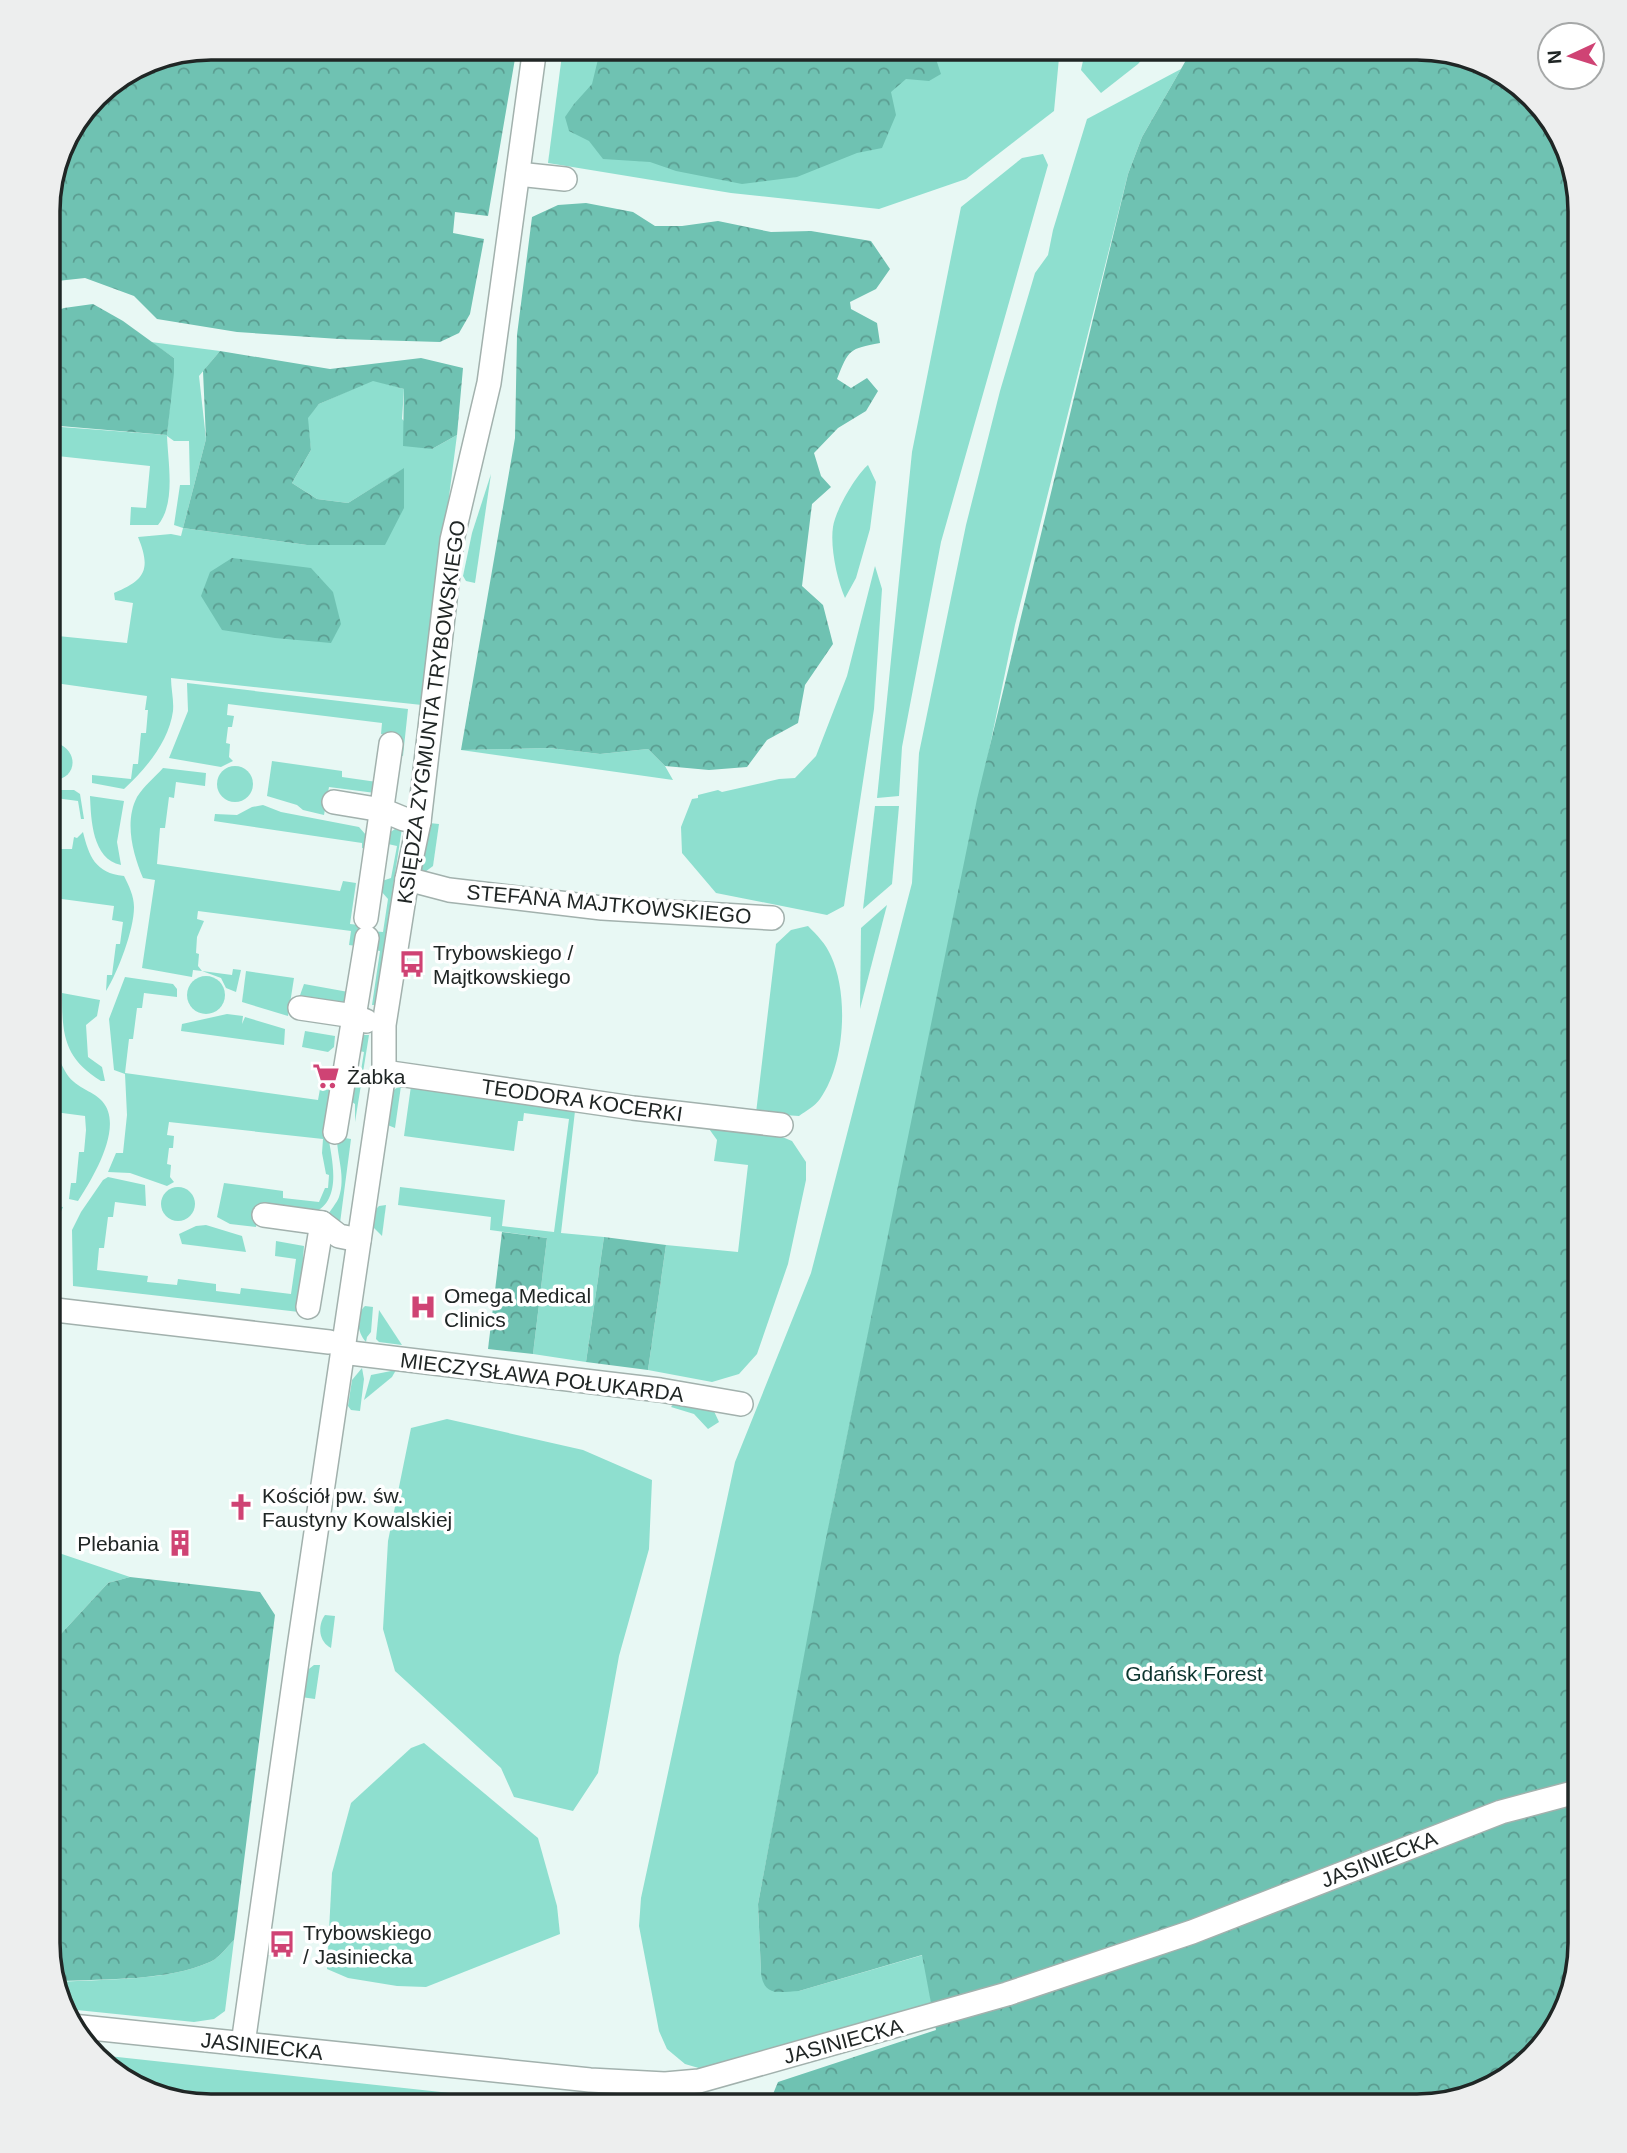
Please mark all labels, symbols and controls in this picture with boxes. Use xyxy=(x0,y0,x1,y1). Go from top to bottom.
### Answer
north arrow xyxy=(1536,21,1606,91)
text: N xyxy=(1544,50,1565,65)
street label: KSIĘDZA ZYGMUNTA TRYBOWSKIEGO xyxy=(393,519,469,905)
street label: STEFANA MAJTKOWSKIEGO xyxy=(466,880,752,928)
place label: Trybowskiego / Majtkowskiego xyxy=(433,941,574,988)
bus stop icon: Trybowskiego / Majtkowskiego xyxy=(397,949,427,979)
supermarket icon: Żabka xyxy=(311,1061,341,1091)
place label: Żabka xyxy=(347,1065,406,1088)
street label: TEODORA KOCERKI xyxy=(480,1074,684,1126)
place label: Omega Medical Clinics xyxy=(444,1284,591,1331)
hospital icon: Omega Medical Clinics xyxy=(408,1292,438,1322)
street label: MIECZYSŁAWA POŁUKARDA xyxy=(399,1348,685,1406)
place label: Kościół pw. św. Faustyny Kowalskiej xyxy=(262,1484,452,1531)
church icon: Kościół pw. św. Faustyny Kowalskiej xyxy=(226,1492,256,1522)
building icon: Plebania xyxy=(165,1528,195,1558)
place label: Plebania xyxy=(77,1532,159,1555)
park label: Gdańsk Forest xyxy=(1125,1662,1263,1685)
street label: JASINIECKA xyxy=(1318,1826,1440,1892)
place label: Trybowskiego / Jasiniecka xyxy=(303,1921,432,1968)
bus stop icon: Trybowskiego / Jasiniecka xyxy=(267,1929,297,1959)
street label: JASINIECKA xyxy=(781,2014,905,2068)
street label: JASINIECKA xyxy=(200,2028,324,2064)

